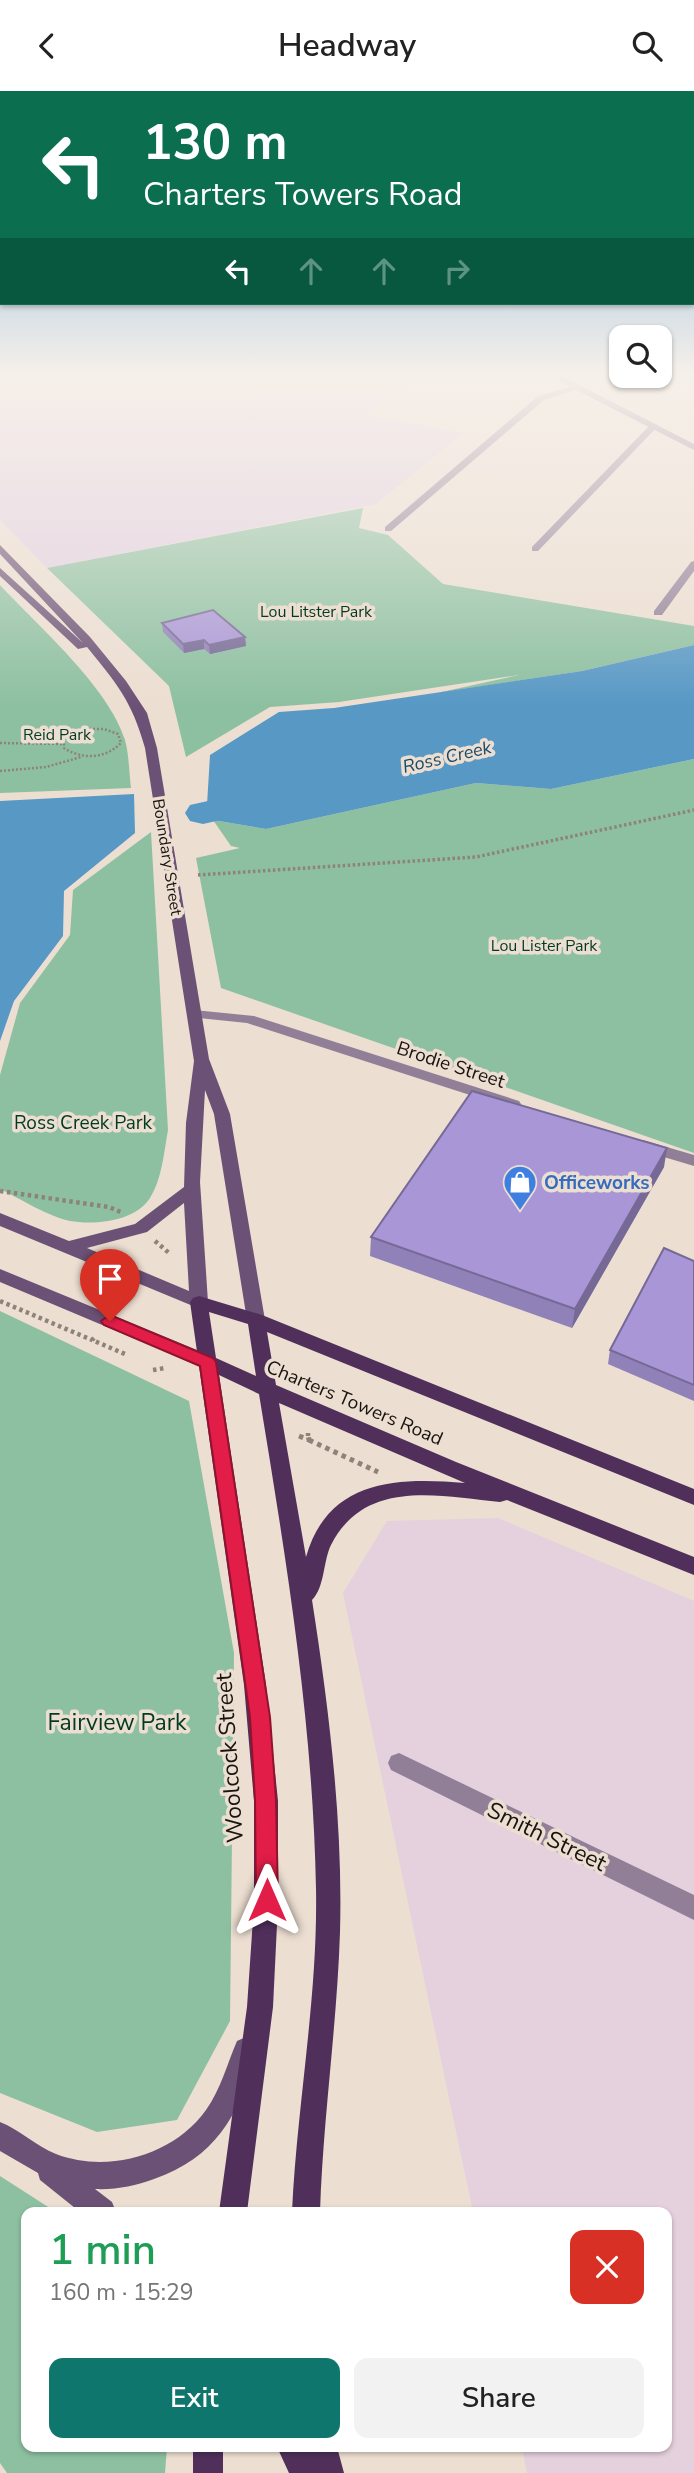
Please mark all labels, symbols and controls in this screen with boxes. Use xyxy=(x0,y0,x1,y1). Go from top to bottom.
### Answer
text: Headway xyxy=(278,24,416,67)
icon: back xyxy=(28,27,66,65)
icon: search xyxy=(628,27,666,65)
text: 130 m xyxy=(143,109,287,176)
icon: left xyxy=(28,119,119,210)
text: Charters Towers Road xyxy=(143,173,462,216)
icon: left xyxy=(219,252,257,290)
icon: ahead xyxy=(292,252,330,290)
icon: ahead xyxy=(365,252,403,290)
icon: right xyxy=(438,252,476,290)
map controls xyxy=(609,325,672,388)
button: search xyxy=(609,325,672,388)
park label: Lou Litster Park xyxy=(260,601,373,623)
park label: Reid Park xyxy=(23,724,92,746)
water label: Ross Creek xyxy=(400,735,495,779)
street label: Boundary Street xyxy=(147,797,187,917)
park label: Lou Lister Park xyxy=(491,935,598,957)
street label: Brodie Street xyxy=(393,1035,508,1095)
park label: Ross Creek Park xyxy=(14,1110,153,1136)
shop icon: Officeworks xyxy=(501,1163,539,1212)
place label: Officeworks xyxy=(544,1170,650,1196)
pin xyxy=(80,1249,140,1321)
icon: arrive xyxy=(91,1260,129,1298)
street label: Charters Towers Road xyxy=(262,1354,447,1452)
street label: Woolcock Street xyxy=(208,1671,251,1844)
park label: Fairview Park xyxy=(47,1707,187,1738)
street label: Smith Street xyxy=(482,1794,612,1879)
position arrow xyxy=(230,1863,304,1937)
text: 1 min xyxy=(49,2222,156,2279)
button: close xyxy=(570,2230,644,2304)
text: 160 m · 15:29 xyxy=(49,2277,194,2308)
button: Exit xyxy=(49,2358,340,2438)
button: Share xyxy=(354,2358,644,2438)

